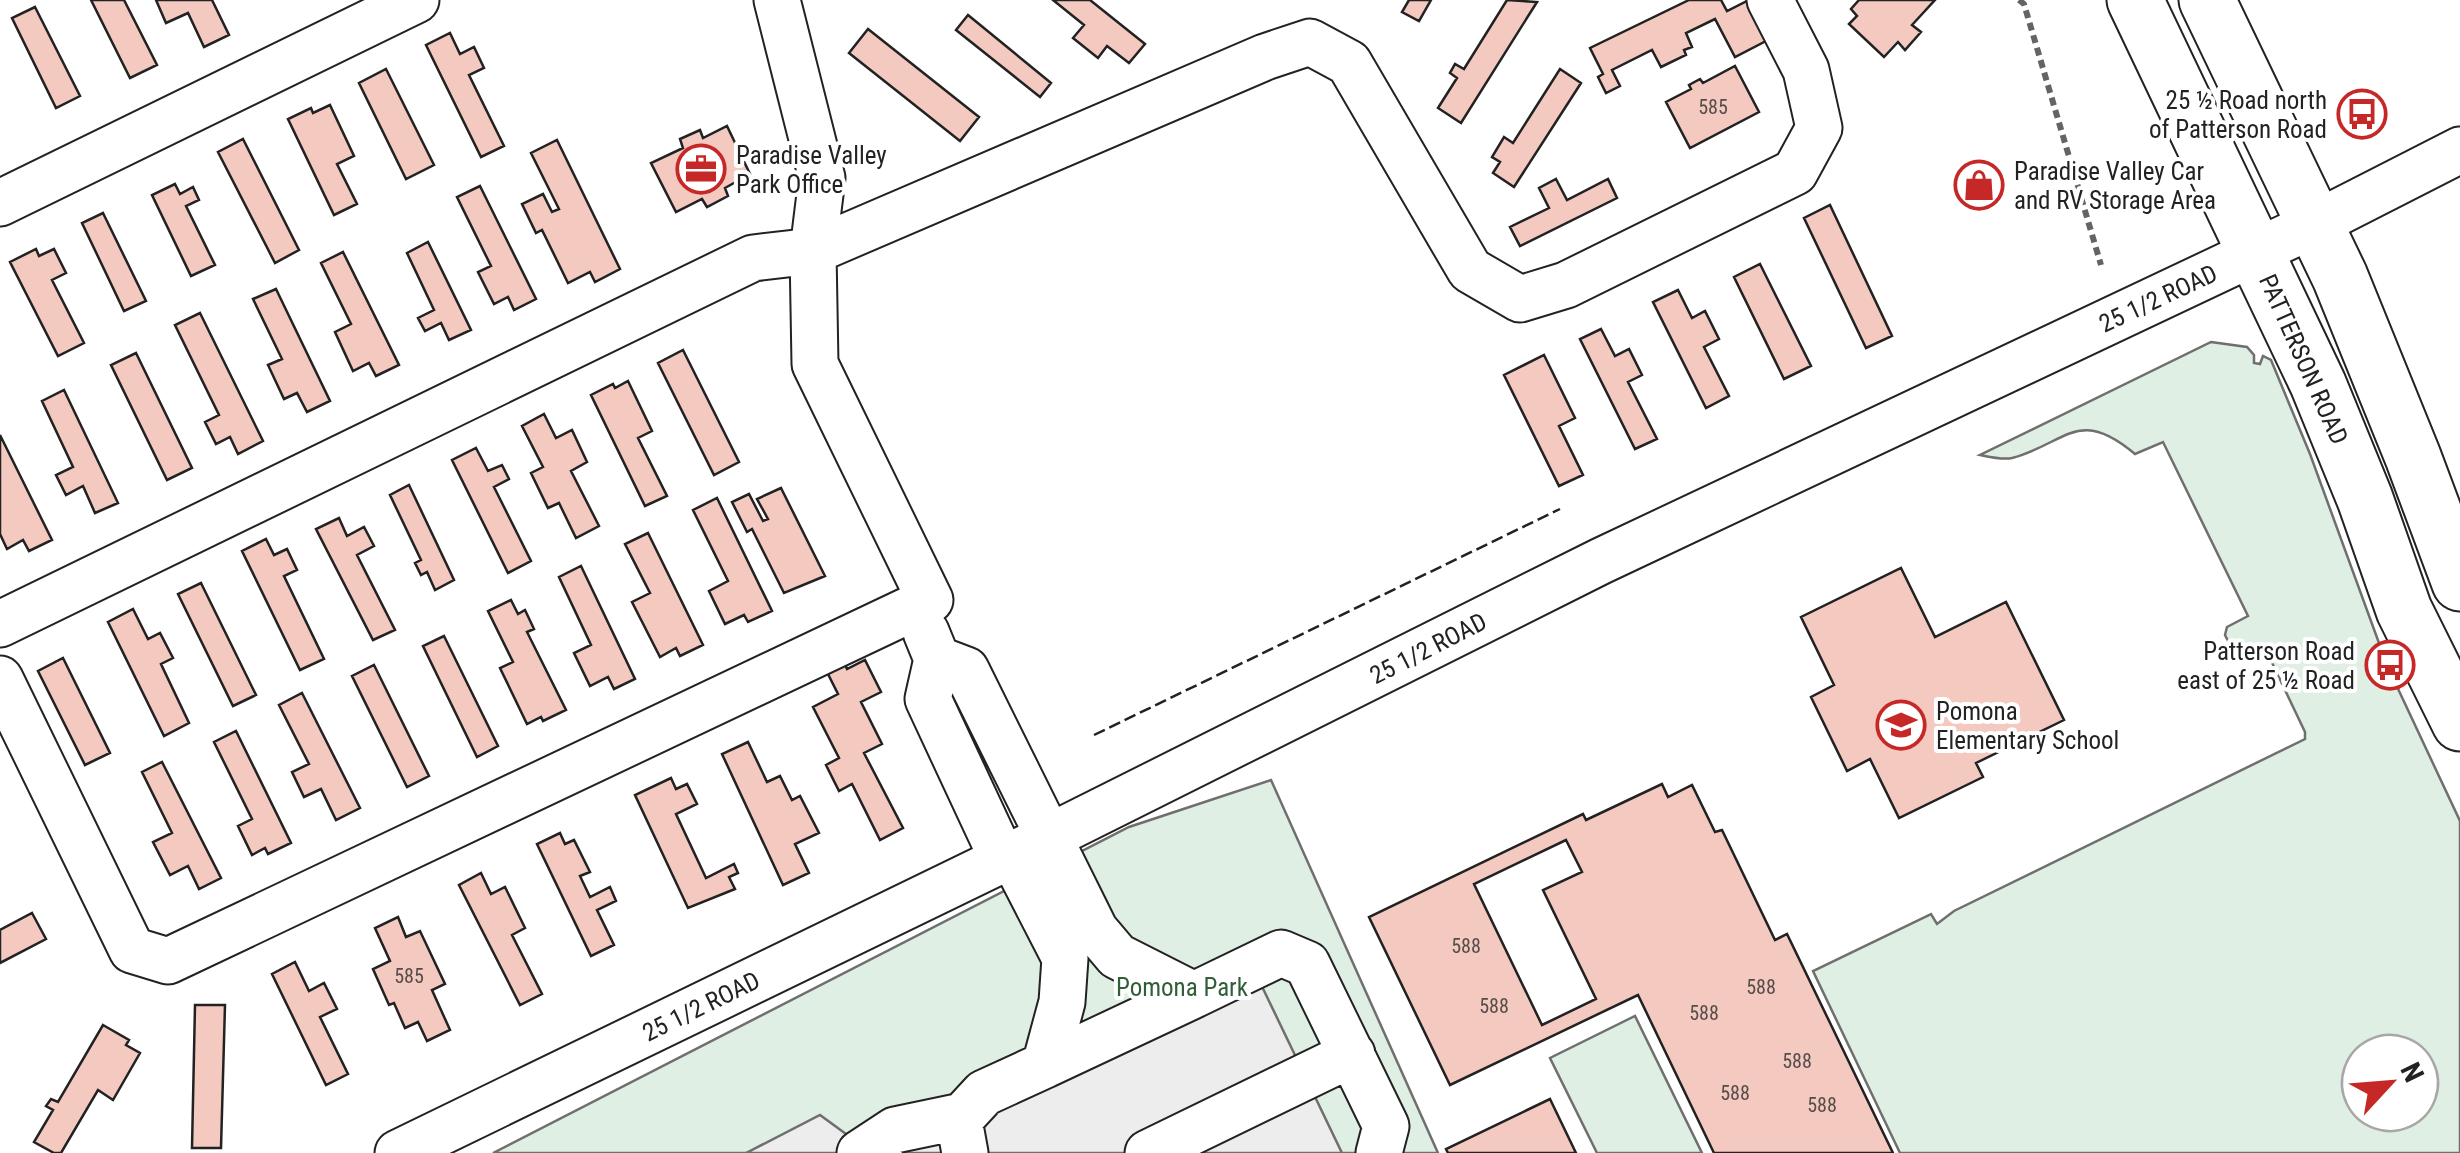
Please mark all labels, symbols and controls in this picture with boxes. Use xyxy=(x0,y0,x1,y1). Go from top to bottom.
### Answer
place label: 25 ½ Road north of Patterson Road xyxy=(2149,86,2327,144)
bus stop icon: 25 ½ Road north of Patterson Road xyxy=(2336,88,2388,140)
house number: 585 xyxy=(1698,95,1728,119)
place label: Paradise Valley Park Office xyxy=(736,141,887,199)
office icon: Paradise Valley Park Office xyxy=(675,143,727,195)
place label: Paradise Valley Car and RV Storage Area xyxy=(2014,157,2216,215)
shop icon: Paradise Valley Car and RV Storage Area xyxy=(1953,159,2005,211)
street label: 25 1/2 ROAD xyxy=(2095,259,2222,338)
street label: PATTERSON ROAD xyxy=(2253,270,2354,449)
street label: 25 1/2 ROAD xyxy=(1365,607,1491,690)
place label: Patterson Road east of 25 ½ Road xyxy=(2177,637,2355,695)
bus stop icon: Patterson Road east of 25 ½ Road xyxy=(2364,639,2416,691)
place label: Pomona Elementary School xyxy=(1936,697,2119,755)
school or university icon: Pomona Elementary School xyxy=(1875,699,1927,751)
house number: 588 xyxy=(1451,934,1481,958)
house number: 585 xyxy=(394,964,424,988)
street label: 25 1/2 ROAD xyxy=(638,966,765,1047)
park label: Pomona Park xyxy=(1116,973,1249,1002)
house number: 588 xyxy=(1746,975,1776,999)
house number: 588 xyxy=(1479,994,1509,1018)
house number: 588 xyxy=(1689,1001,1719,1025)
north arrow xyxy=(2340,1033,2440,1133)
house number: 588 xyxy=(1782,1049,1812,1073)
text: N xyxy=(2393,1057,2431,1087)
house number: 588 xyxy=(1720,1081,1750,1105)
house number: 588 xyxy=(1807,1093,1837,1117)

